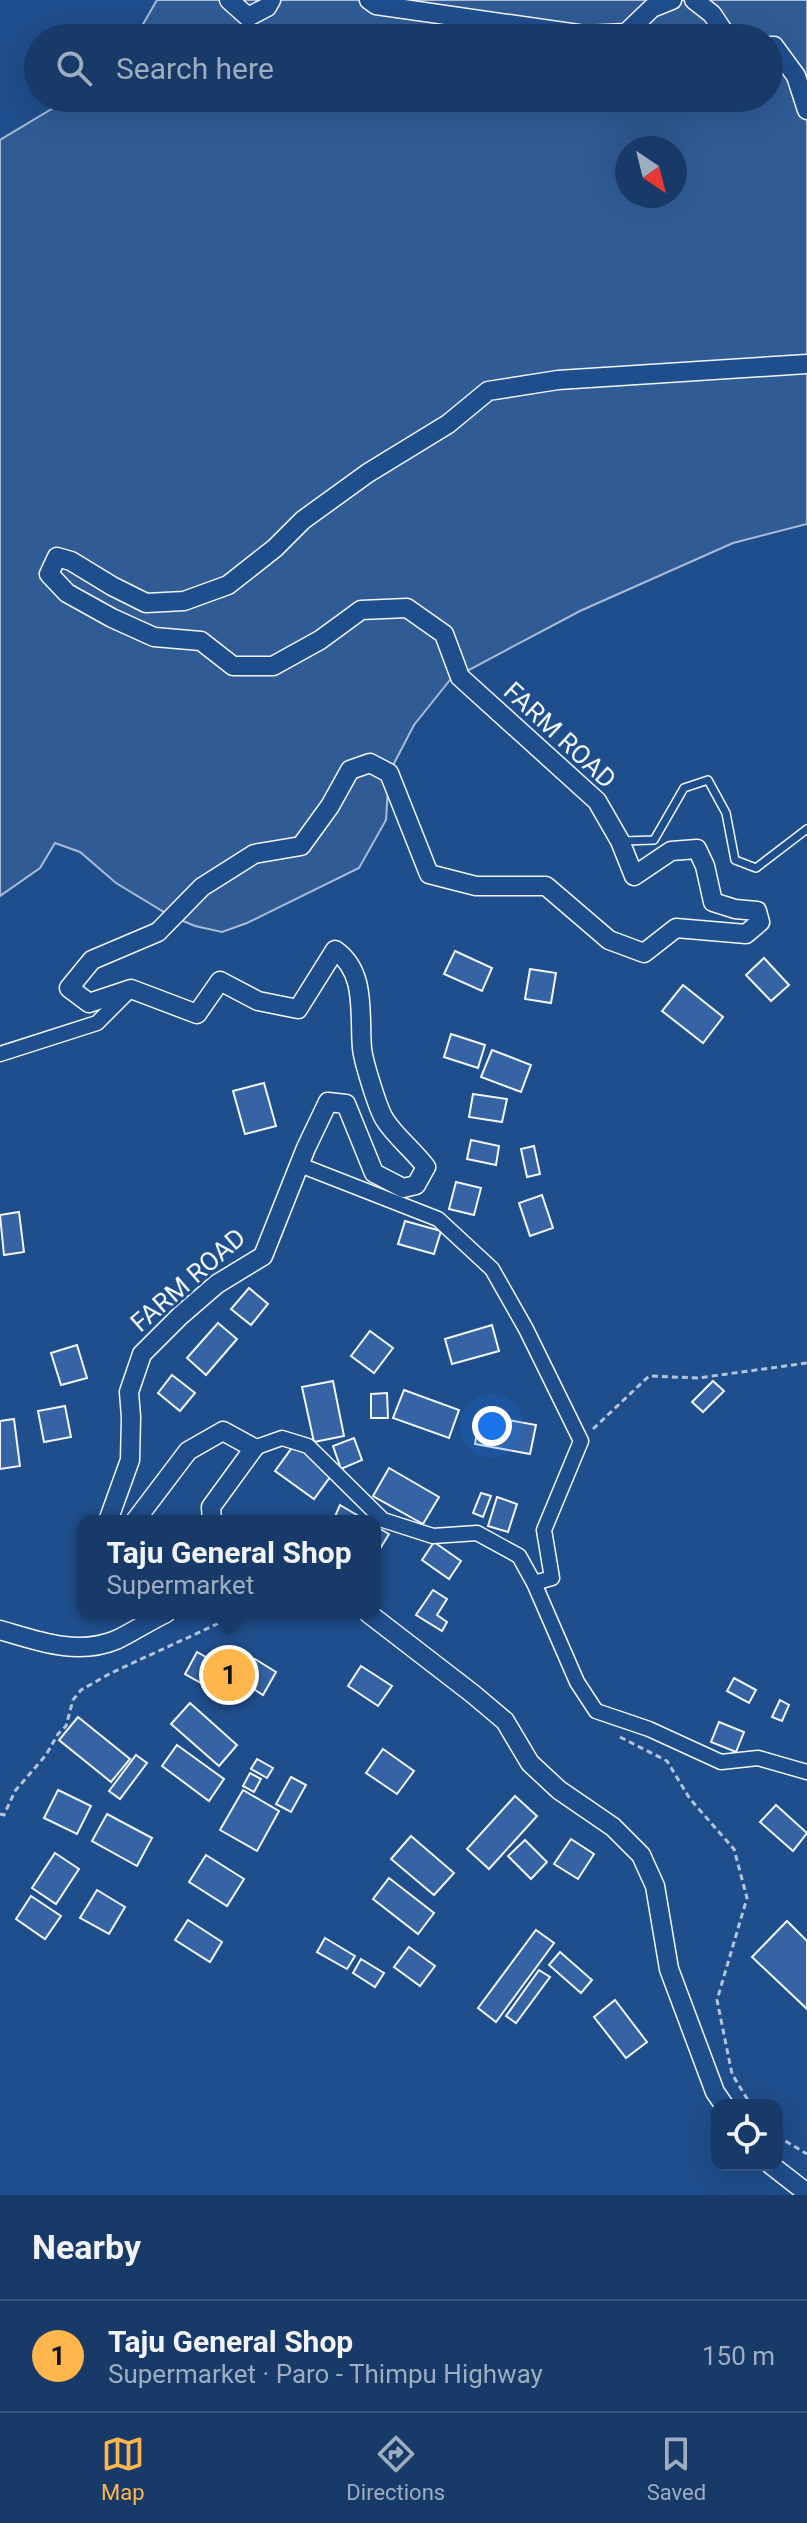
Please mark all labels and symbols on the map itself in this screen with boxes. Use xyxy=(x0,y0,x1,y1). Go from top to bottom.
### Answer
north arrow xyxy=(615,136,687,208)
street label: FARM ROAD xyxy=(498,676,622,794)
street label: FARM ROAD xyxy=(125,1222,251,1338)
your location xyxy=(472,1406,512,1446)
pin: 1 xyxy=(203,1645,255,1705)

